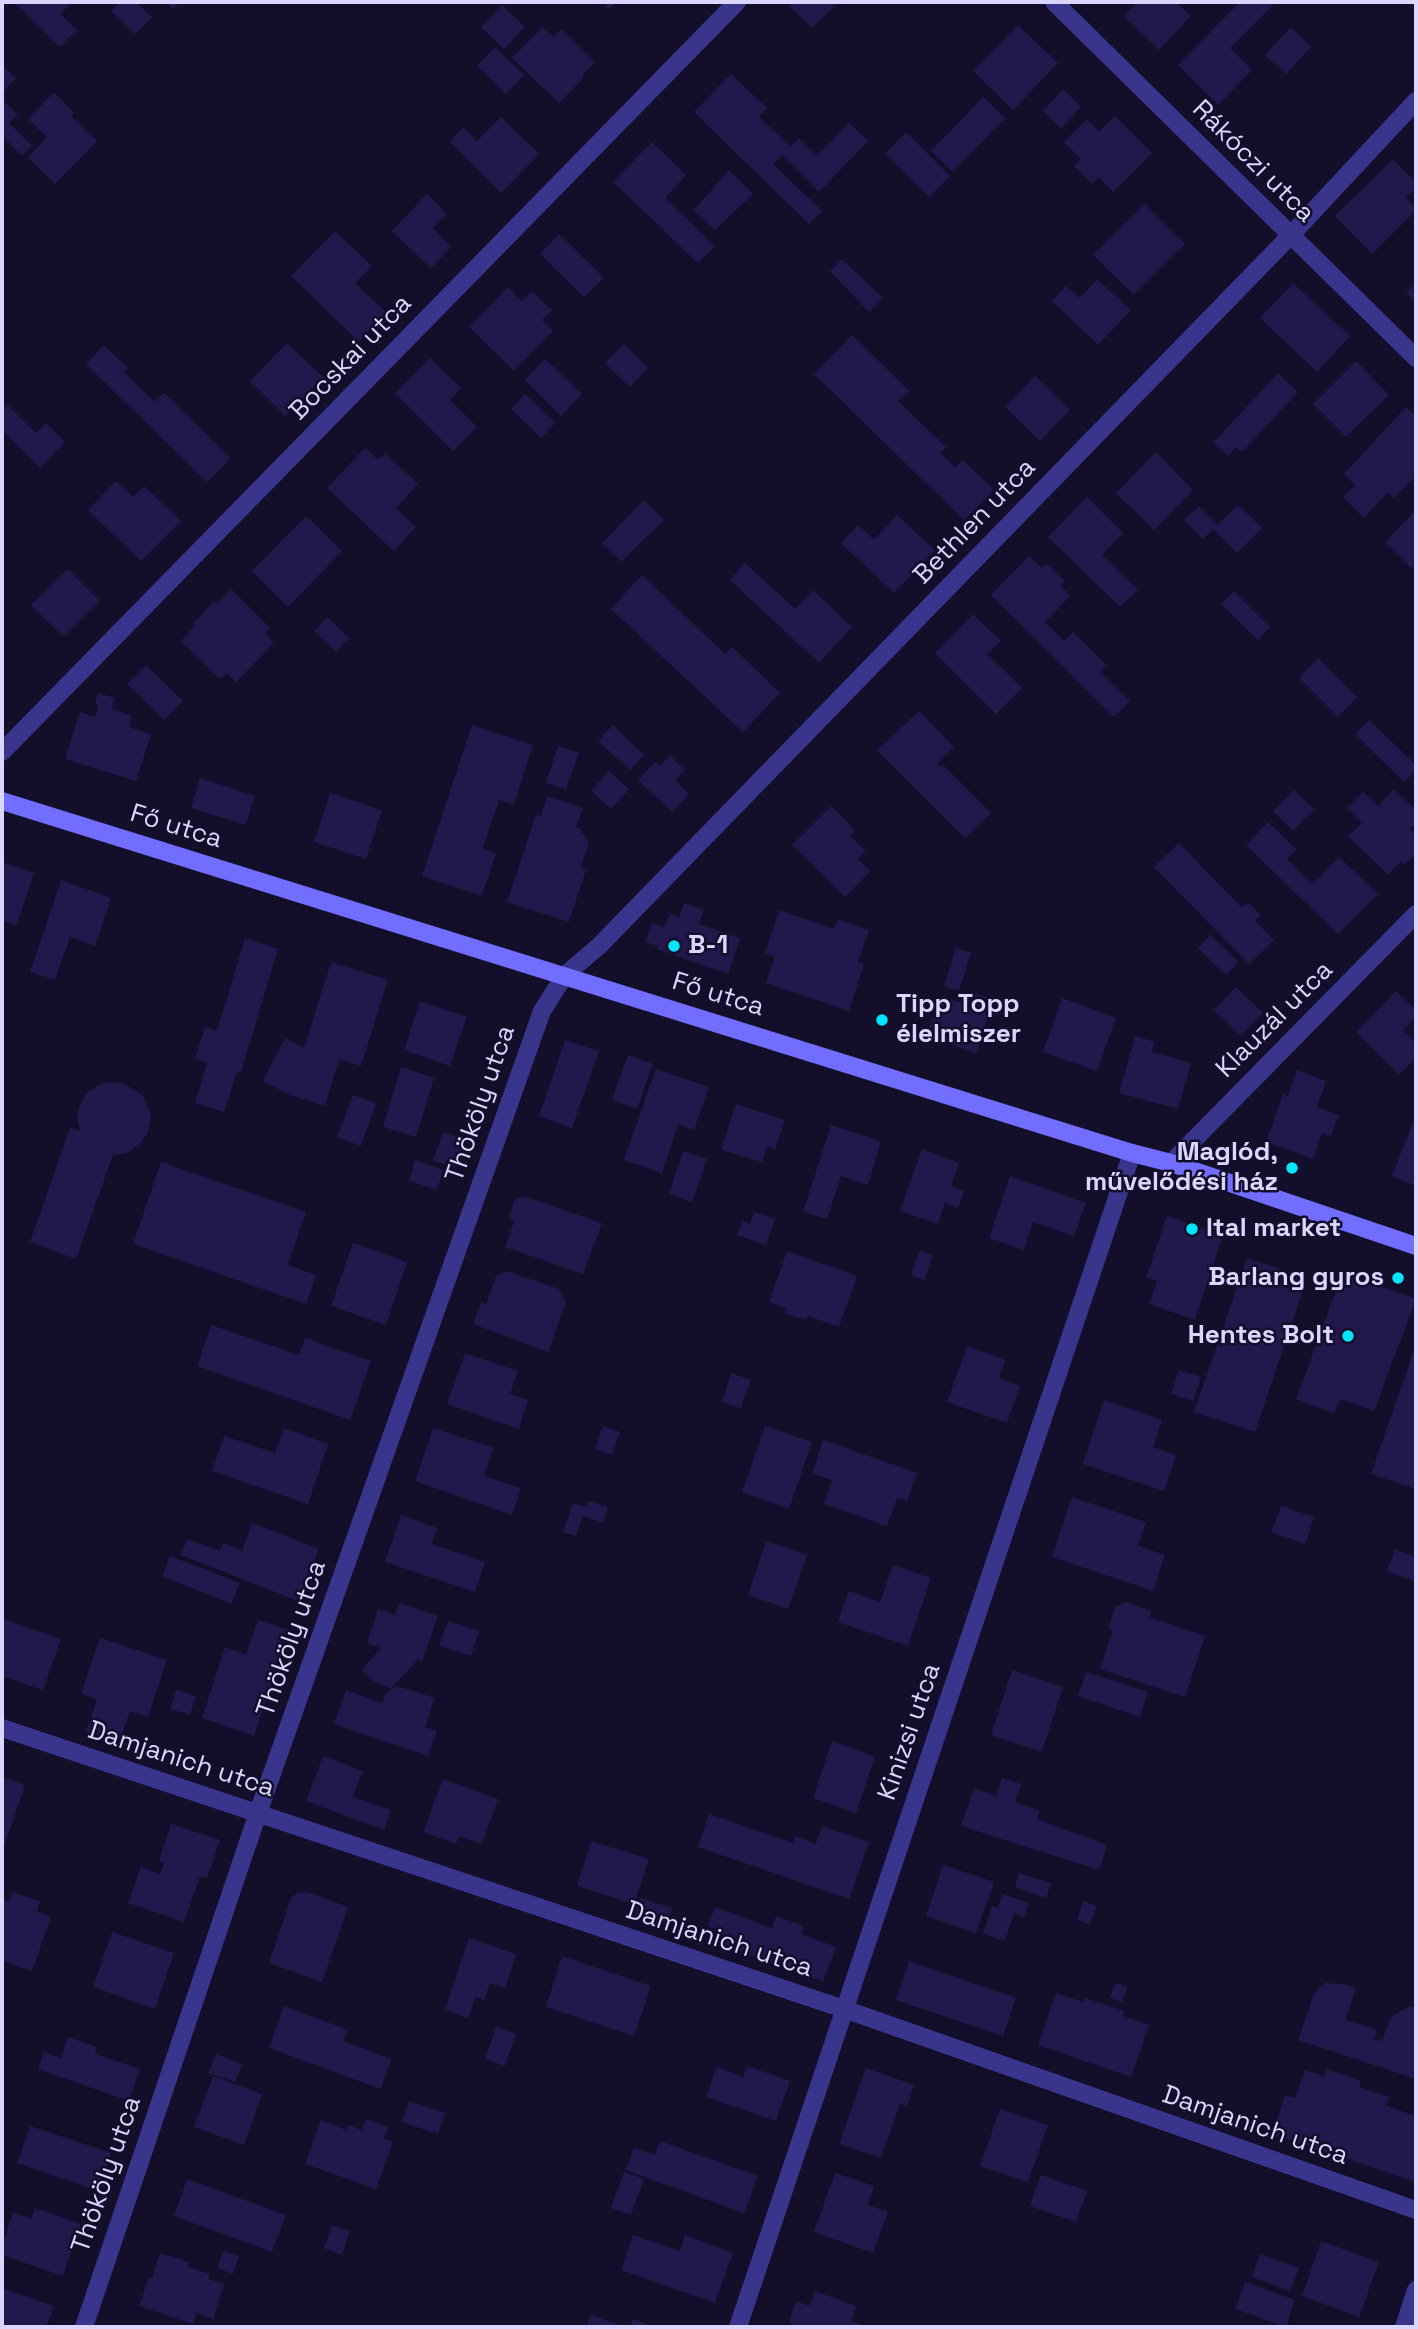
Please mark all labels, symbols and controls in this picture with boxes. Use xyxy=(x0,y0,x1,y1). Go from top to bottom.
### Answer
street label: Rákóczi utca xyxy=(1185,94,1321,230)
street label: Bocskai utca xyxy=(283,289,419,427)
street label: Bethlen utca xyxy=(907,453,1043,591)
street label: Fő utca xyxy=(126,798,226,856)
place label: B-1 xyxy=(688,930,728,962)
marker: B-1 xyxy=(666,938,682,954)
street label: Klauzál utca xyxy=(1210,955,1340,1085)
street label: Fő utca xyxy=(668,966,768,1024)
place label: Tipp Topp élelmiszer xyxy=(896,989,1021,1050)
marker: Tipp Topp élelmiszer xyxy=(874,1012,890,1028)
street label: Thököly utca xyxy=(440,1022,522,1186)
place label: Maglód, művelődési ház xyxy=(1085,1137,1278,1198)
marker: Maglód, művelődési ház xyxy=(1284,1160,1300,1176)
place label: Ital market xyxy=(1206,1213,1341,1245)
marker: Ital market xyxy=(1184,1221,1200,1237)
place label: Barlang gyros xyxy=(1208,1262,1384,1294)
marker: Barlang gyros xyxy=(1390,1270,1406,1286)
place label: Hentes Bolt xyxy=(1188,1320,1334,1352)
marker: Hentes Bolt xyxy=(1340,1328,1356,1344)
street label: Thököly utca xyxy=(251,1557,333,1721)
street label: Kinizsi utca xyxy=(872,1659,948,1805)
street label: Damjanich utca xyxy=(84,1715,278,1805)
street label: Damjanich utca xyxy=(622,1895,816,1985)
street label: Damjanich utca xyxy=(1158,2080,1352,2172)
street label: Thököly utca xyxy=(66,2093,148,2257)

